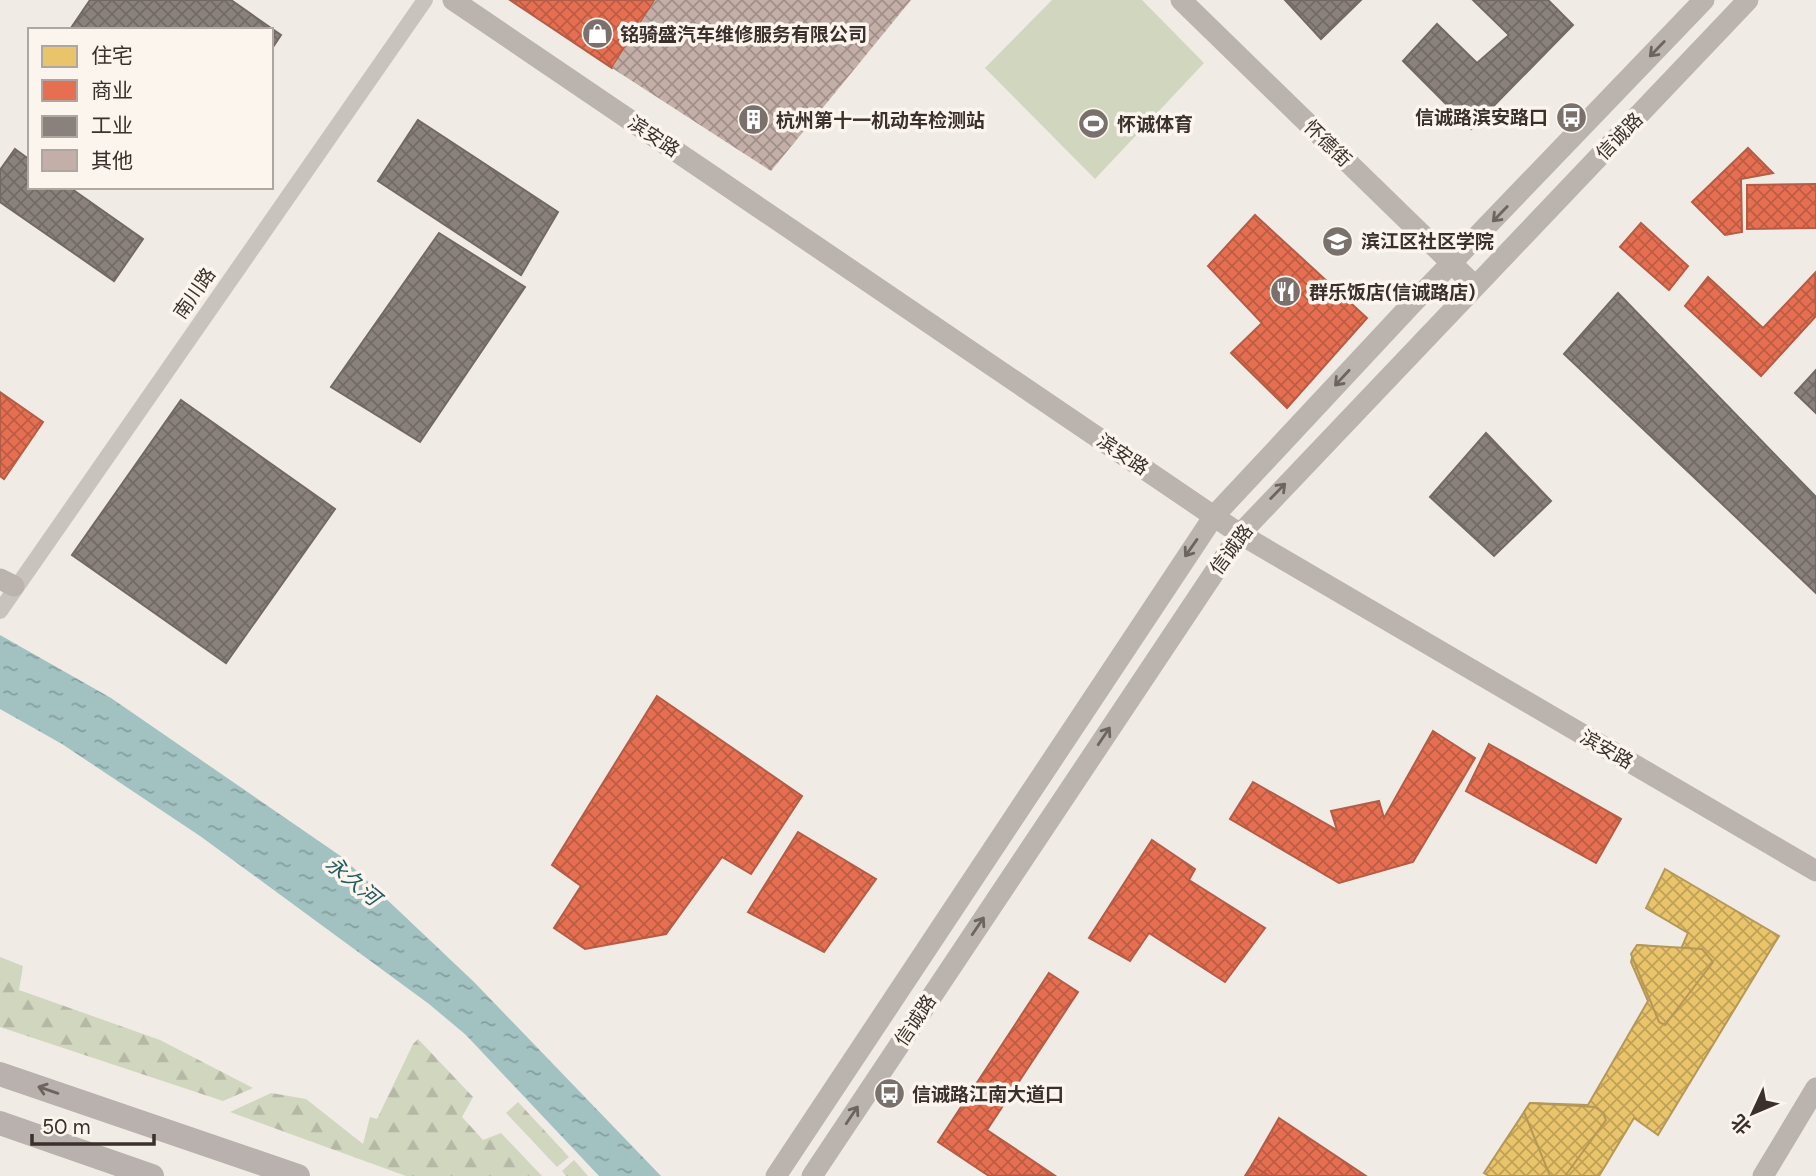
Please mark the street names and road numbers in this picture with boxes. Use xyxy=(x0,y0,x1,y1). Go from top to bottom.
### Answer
street label: 信诚路 xyxy=(1591,108,1647,165)
street label: 滨安路 xyxy=(624,111,684,162)
street label: 怀德街 xyxy=(1299,115,1356,171)
street label: 南川路 xyxy=(169,263,220,323)
street label: 滨安路 xyxy=(1093,429,1153,480)
street label: 信诚路 xyxy=(1205,520,1258,579)
street label: 滨安路 xyxy=(1576,725,1637,774)
street label: 信诚路 xyxy=(890,990,941,1050)

